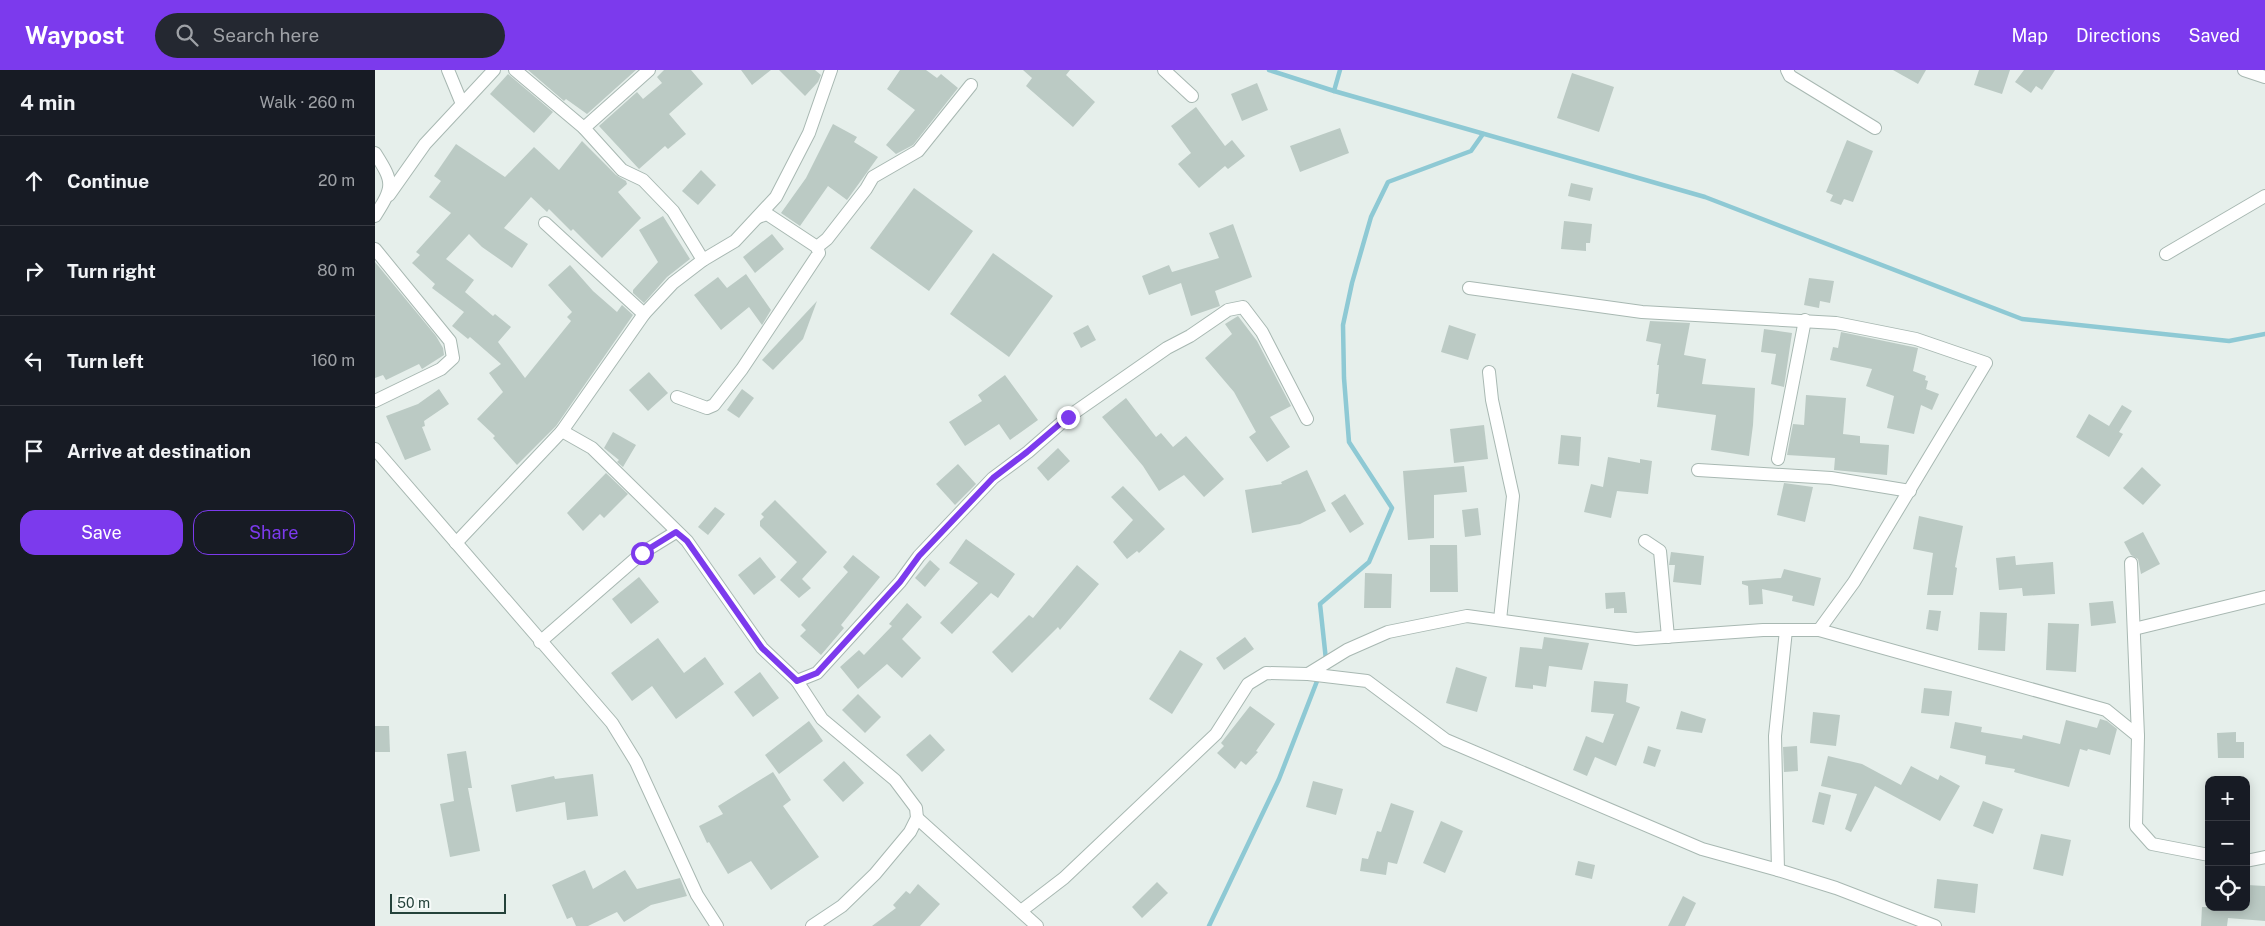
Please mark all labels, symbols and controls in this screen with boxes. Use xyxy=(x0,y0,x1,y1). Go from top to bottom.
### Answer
search box xyxy=(155,13,505,58)
text: Waypost xyxy=(25,21,125,49)
icon: search xyxy=(173,21,201,49)
text: Search here xyxy=(213,24,319,46)
text: Map xyxy=(2011,25,2048,46)
text: Directions xyxy=(2076,25,2161,46)
text: Saved xyxy=(2189,25,2240,46)
text: 4 min xyxy=(20,90,75,115)
text: Walk · 260 m xyxy=(260,93,355,112)
icon: ahead xyxy=(20,167,48,195)
text: Continue xyxy=(67,170,149,192)
text: 20 m xyxy=(318,171,355,190)
icon: right xyxy=(20,257,48,285)
text: Turn right xyxy=(67,260,156,282)
text: 80 m xyxy=(317,261,355,280)
icon: left xyxy=(20,347,48,375)
text: Turn left xyxy=(67,350,144,372)
text: 160 m xyxy=(311,351,355,370)
route end xyxy=(1057,406,1080,429)
icon: arrive xyxy=(20,437,48,465)
text: Arrive at destination xyxy=(67,440,251,462)
button: Save xyxy=(20,510,183,555)
button: Share xyxy=(193,510,355,555)
route start xyxy=(631,542,654,565)
map controls xyxy=(2205,776,2250,911)
button: + xyxy=(2205,776,2250,821)
button: − xyxy=(2205,821,2250,866)
button: locate xyxy=(2205,866,2250,911)
scale bar xyxy=(390,891,506,914)
text: 50 m xyxy=(397,895,430,911)

